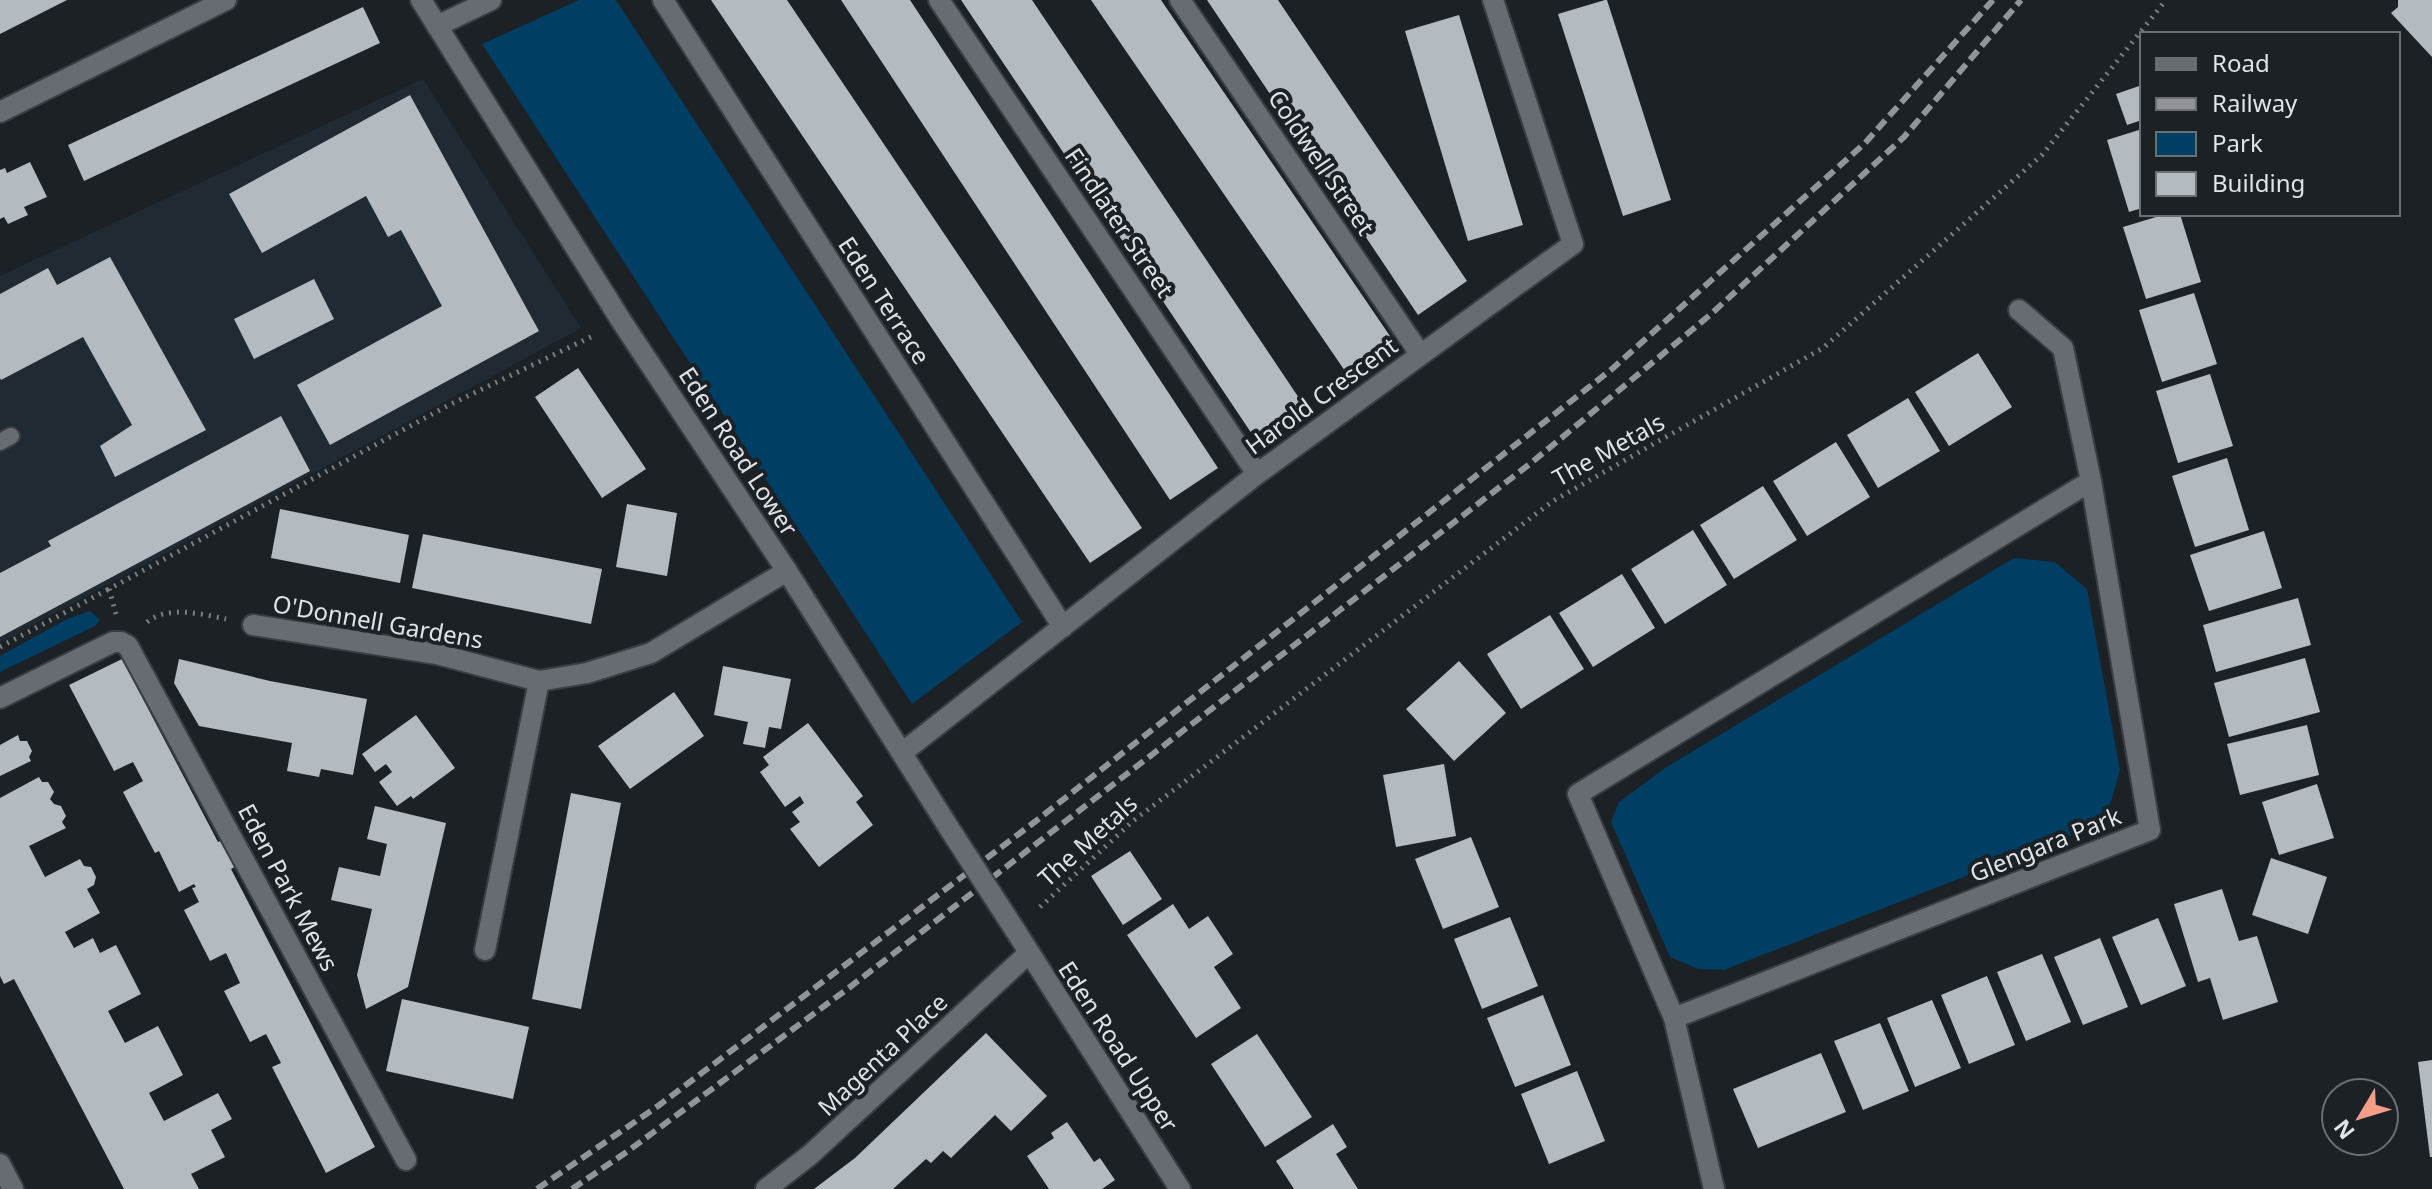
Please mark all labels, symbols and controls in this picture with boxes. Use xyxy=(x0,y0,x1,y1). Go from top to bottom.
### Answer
legend xyxy=(2140,32,2400,216)
text: Road xyxy=(2212,46,2270,79)
street label: Coldwell Street xyxy=(1261,83,1383,241)
text: Railway xyxy=(2212,86,2298,119)
text: Park xyxy=(2212,126,2263,159)
street label: Findlater Street xyxy=(1058,141,1182,303)
text: Building xyxy=(2212,166,2305,199)
street label: Eden Terrace xyxy=(831,230,939,370)
street label: Harold Crescent xyxy=(1238,328,1404,461)
street label: Eden Road Lower xyxy=(672,360,806,542)
street label: The Metals xyxy=(1546,405,1670,493)
street label: O'Donnell Gardens xyxy=(270,586,486,656)
street label: The Metals xyxy=(1030,787,1144,893)
street label: Eden Park Mews xyxy=(231,798,347,976)
street label: Glengara Park xyxy=(1965,799,2126,889)
street label: Eden Road Upper xyxy=(1051,954,1187,1138)
street label: Magenta Place xyxy=(810,985,954,1123)
north arrow xyxy=(2320,1077,2400,1157)
text: N xyxy=(2326,1114,2361,1146)

